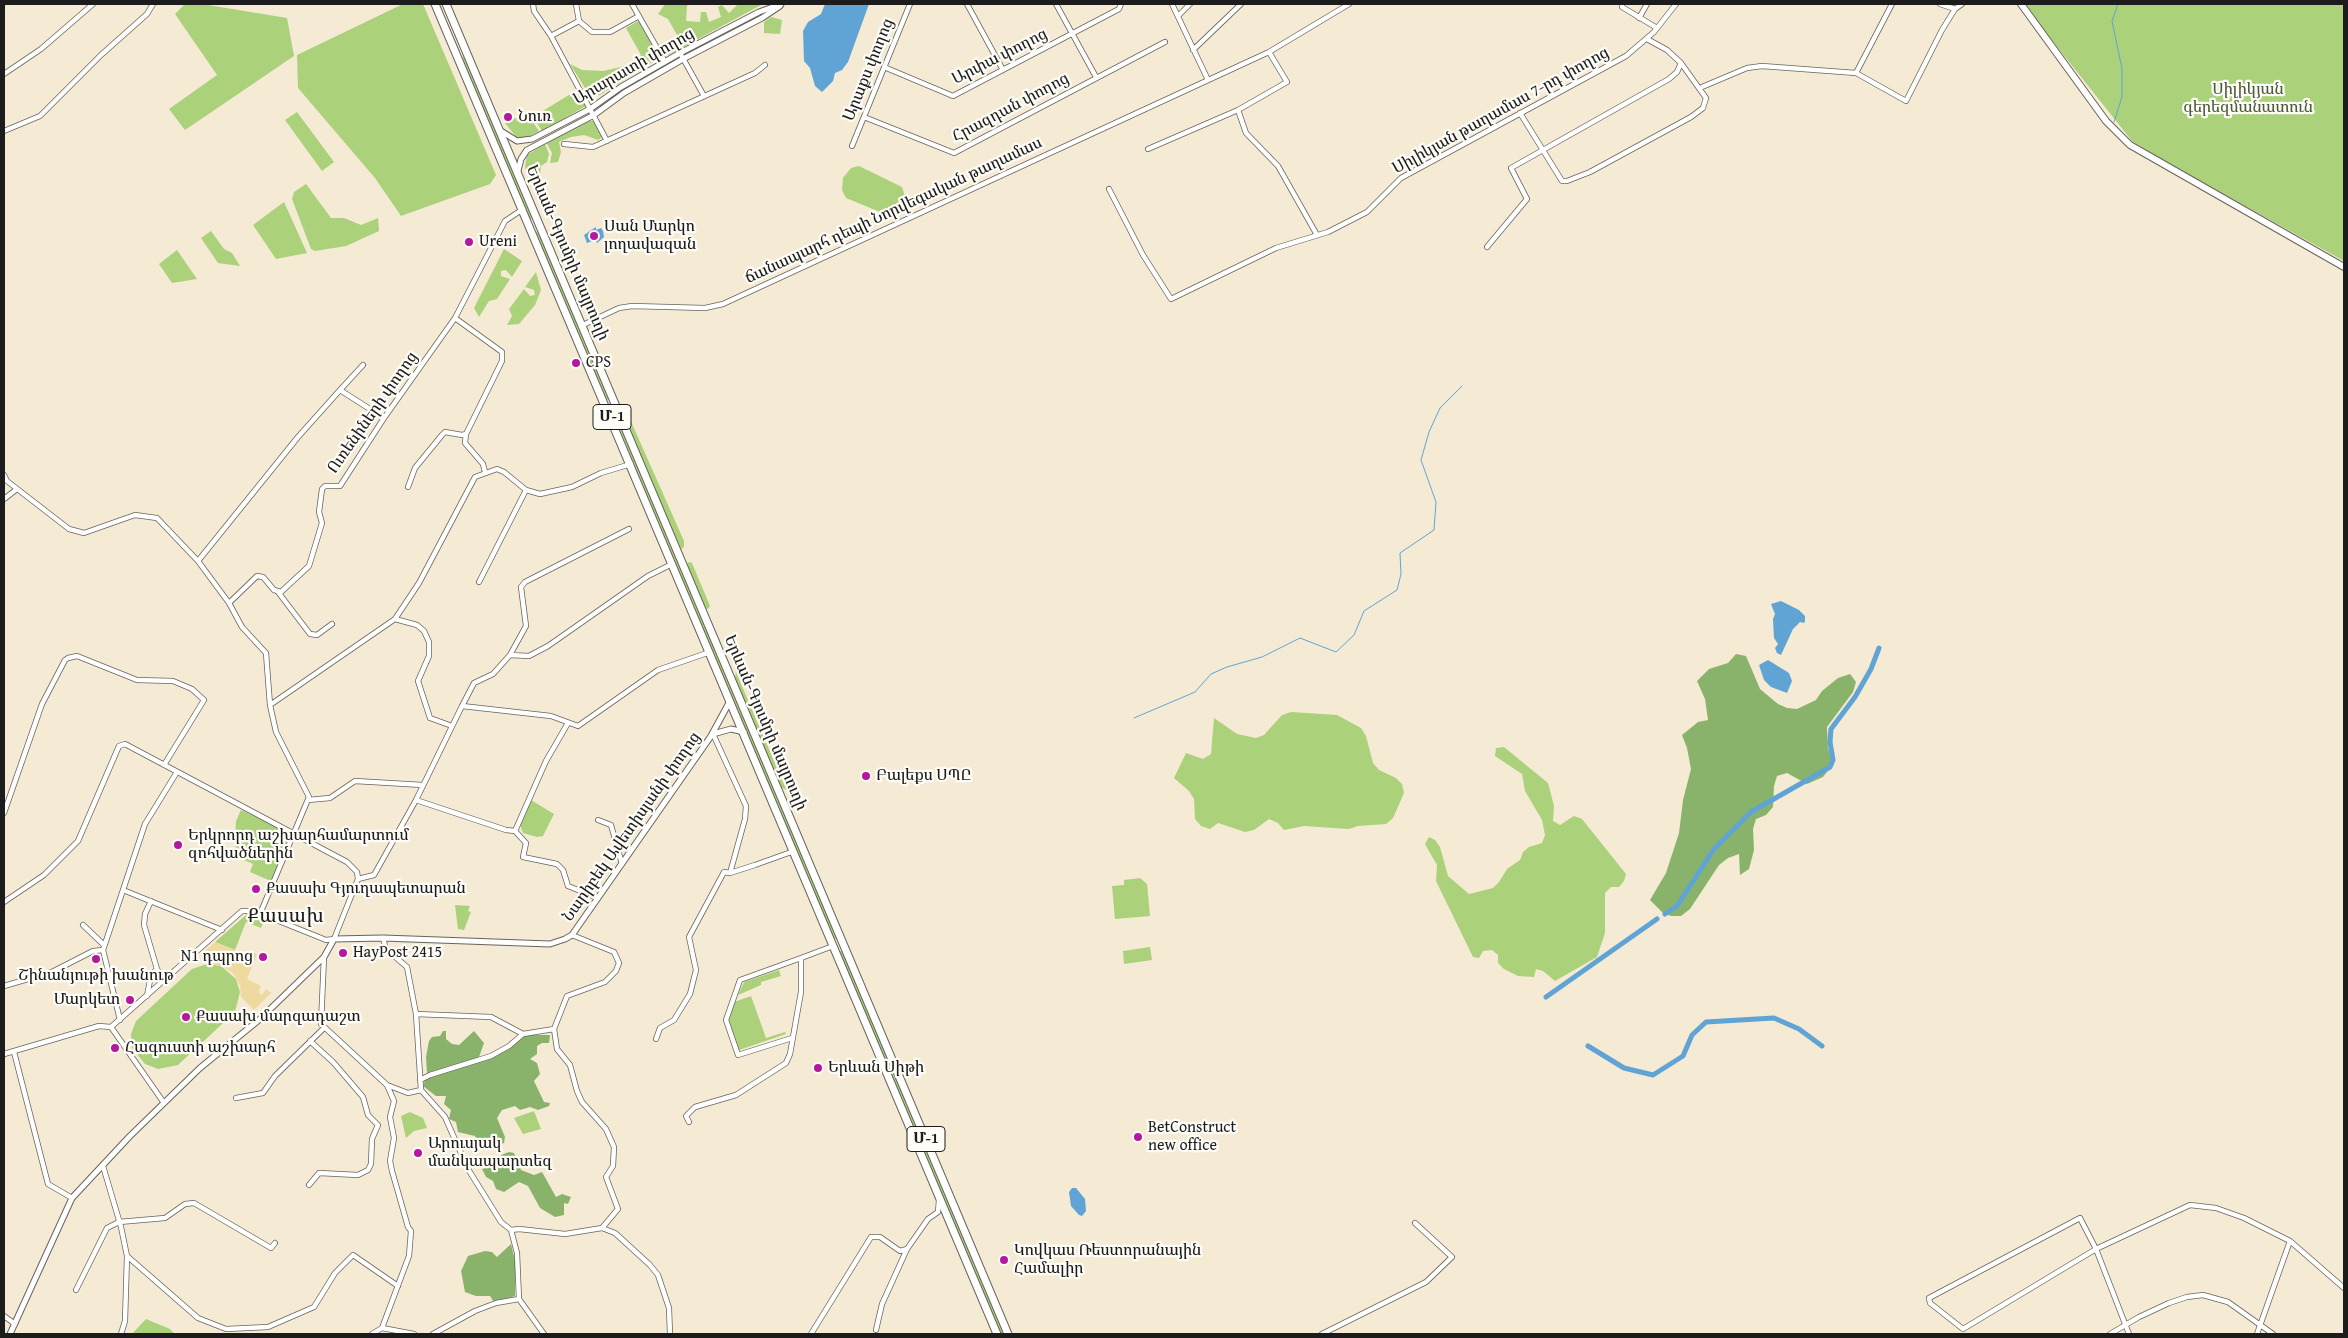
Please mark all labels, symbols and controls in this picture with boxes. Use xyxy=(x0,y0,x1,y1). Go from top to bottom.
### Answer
street label: Արաքս փողոց xyxy=(840,16,898,124)
street label: Արարատի փողոց xyxy=(570,25,698,109)
street label: Արփա փողոց xyxy=(949,25,1051,89)
street label: Սիլիկյան թաղամաս 7-րդ փողոց xyxy=(1389,43,1613,179)
street label: Հրազդան փողոց xyxy=(949,69,1073,147)
park label: Սիլիկյան գերեզմանատուն xyxy=(2183,80,2313,118)
place label: Նուռ xyxy=(518,107,552,127)
marker: Նուռ xyxy=(502,111,514,123)
street label: ճանապարհ դեպի Նորվեգական թաղամաս xyxy=(743,134,1045,288)
street label: Երևան-Գյումրի մայրուղի xyxy=(521,163,613,343)
place label: Սան Մարկո լողավազան xyxy=(604,217,696,255)
marker: Սան Մարկո լողավազան xyxy=(588,230,600,242)
place label: Ureni xyxy=(479,232,517,252)
marker: Ureni xyxy=(463,236,475,248)
street label: Ուռենիների փողոց xyxy=(324,348,422,478)
place label: CPS xyxy=(586,353,611,373)
marker: CPS xyxy=(570,357,582,369)
road number: Մ-1 xyxy=(593,404,631,430)
street label: Երևան-Գյումրի մայրուղի xyxy=(719,633,811,813)
street label: Նարիբեկ Ավետիսյանի փողոց xyxy=(559,729,705,925)
place label: Բալեքս ՍՊԸ xyxy=(876,766,972,786)
marker: Բալեքս ՍՊԸ xyxy=(860,770,872,782)
place label: Երկրորդ աշխարհամարտում զոհվածներին xyxy=(188,826,408,864)
marker: Երկրորդ աշխարհամարտում զոհվածներին xyxy=(172,839,184,851)
place label: Քասախ Գյուղապետարան xyxy=(266,879,466,899)
marker: Քասախ Գյուղապետարան xyxy=(250,883,262,895)
district label: Քասախ xyxy=(247,906,325,928)
place label: HayPost 2415 xyxy=(353,943,442,963)
place label: N1 դպրոց xyxy=(181,947,253,967)
marker: HayPost 2415 xyxy=(337,947,349,959)
marker: N1 դպրոց xyxy=(257,951,269,963)
marker: Շինանյութի խանութ xyxy=(90,953,102,965)
place label: Շինանյութի խանութ xyxy=(18,966,174,986)
place label: Մարկետ xyxy=(54,990,120,1010)
marker: Մարկետ xyxy=(124,994,136,1006)
place label: Քասախ մարզադաշտ xyxy=(196,1007,360,1027)
marker: Քասախ մարզադաշտ xyxy=(180,1011,192,1023)
place label: Հագուստի աշխարհ xyxy=(125,1038,275,1058)
marker: Հագուստի աշխարհ xyxy=(109,1042,121,1054)
place label: Երևան Սիթի xyxy=(828,1058,924,1078)
marker: Երևան Սիթի xyxy=(812,1062,824,1074)
place label: BetConstruct new office xyxy=(1148,1118,1236,1156)
road number: Մ-1 xyxy=(907,1126,945,1152)
marker: BetConstruct new office xyxy=(1132,1131,1144,1143)
place label: Արուսյակ մանկապարտեզ xyxy=(428,1134,552,1172)
marker: Արուսյակ մանկապարտեզ xyxy=(412,1147,424,1159)
place label: Կովկաս Ռեստորանային Համալիր xyxy=(1014,1241,1201,1279)
marker: Կովկաս Ռեստորանային Համալիր xyxy=(998,1254,1010,1266)

